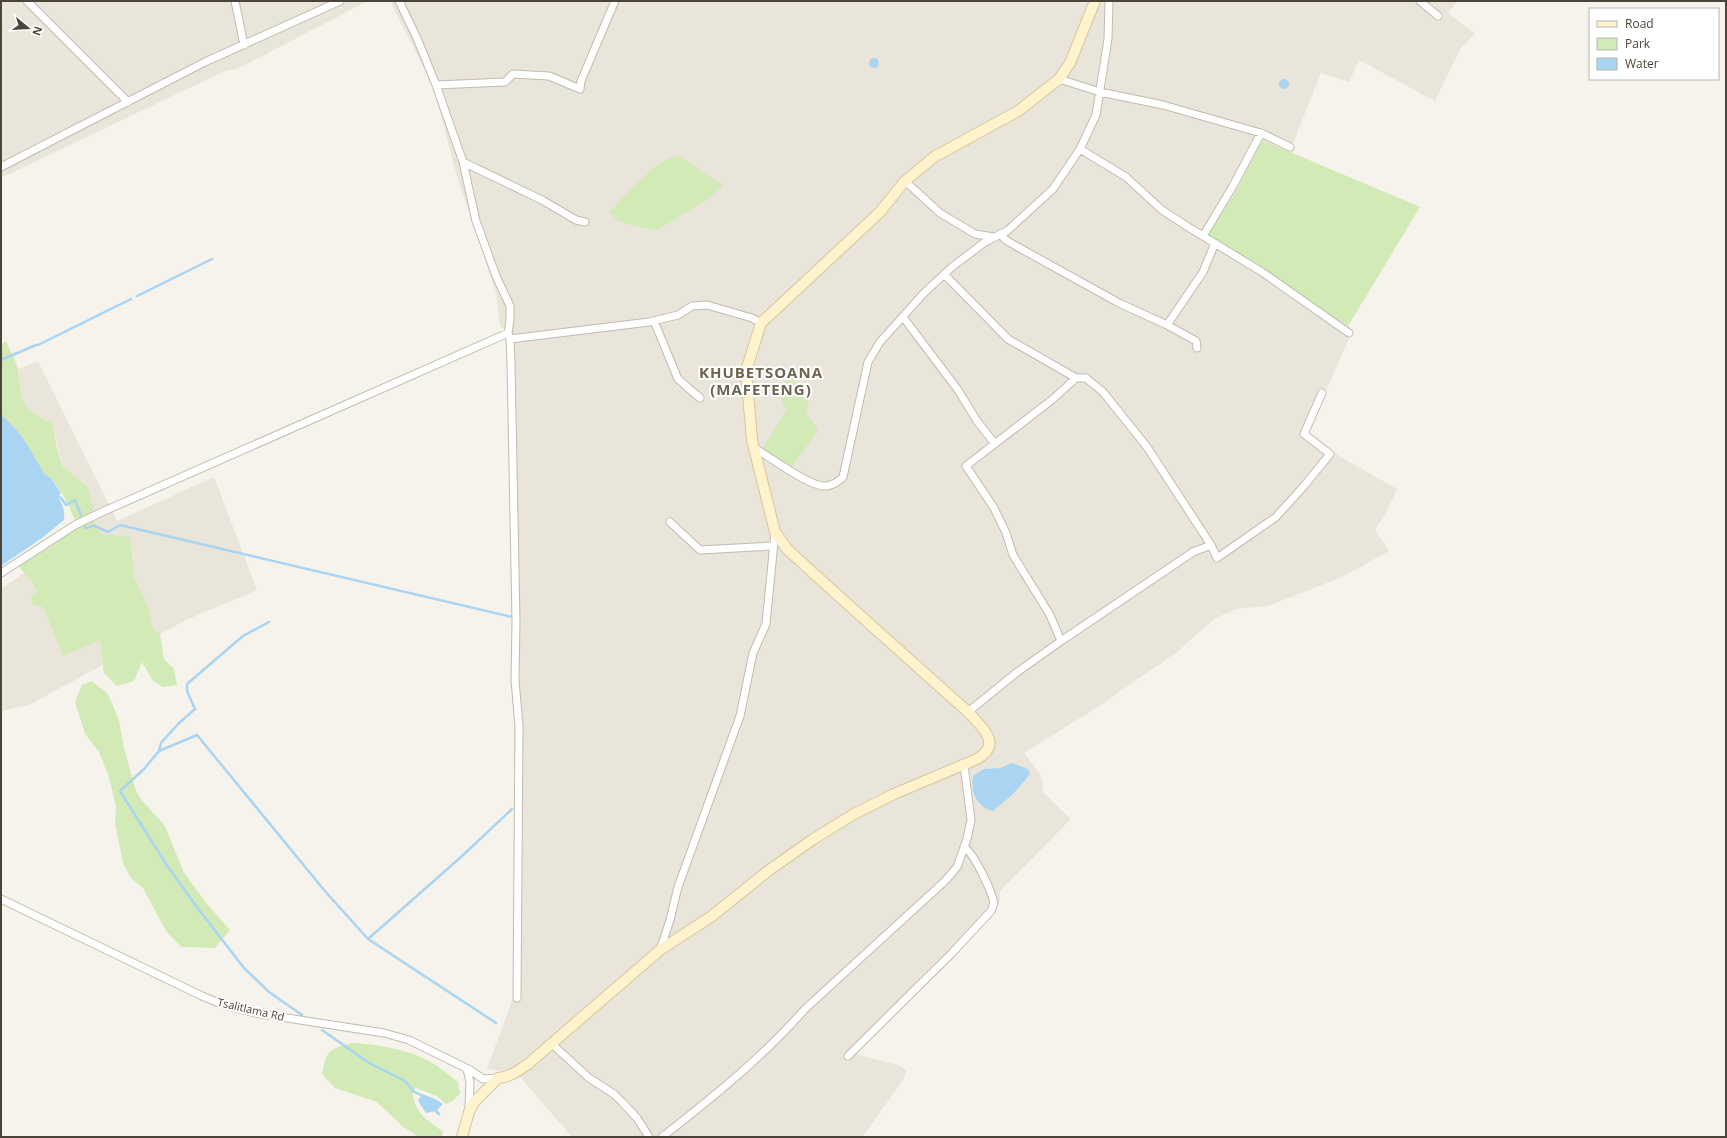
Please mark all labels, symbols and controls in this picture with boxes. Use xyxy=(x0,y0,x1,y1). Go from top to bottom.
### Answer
north arrow xyxy=(8,8,48,48)
legend xyxy=(1589,8,1719,80)
text: Road xyxy=(1625,15,1654,32)
text: N xyxy=(29,25,47,38)
text: Park xyxy=(1625,35,1651,52)
text: Water xyxy=(1625,55,1659,72)
district label: KHUBETSOANA (MAFETENG) xyxy=(699,362,823,399)
street label: Tsalitlama Rd xyxy=(216,994,286,1024)

